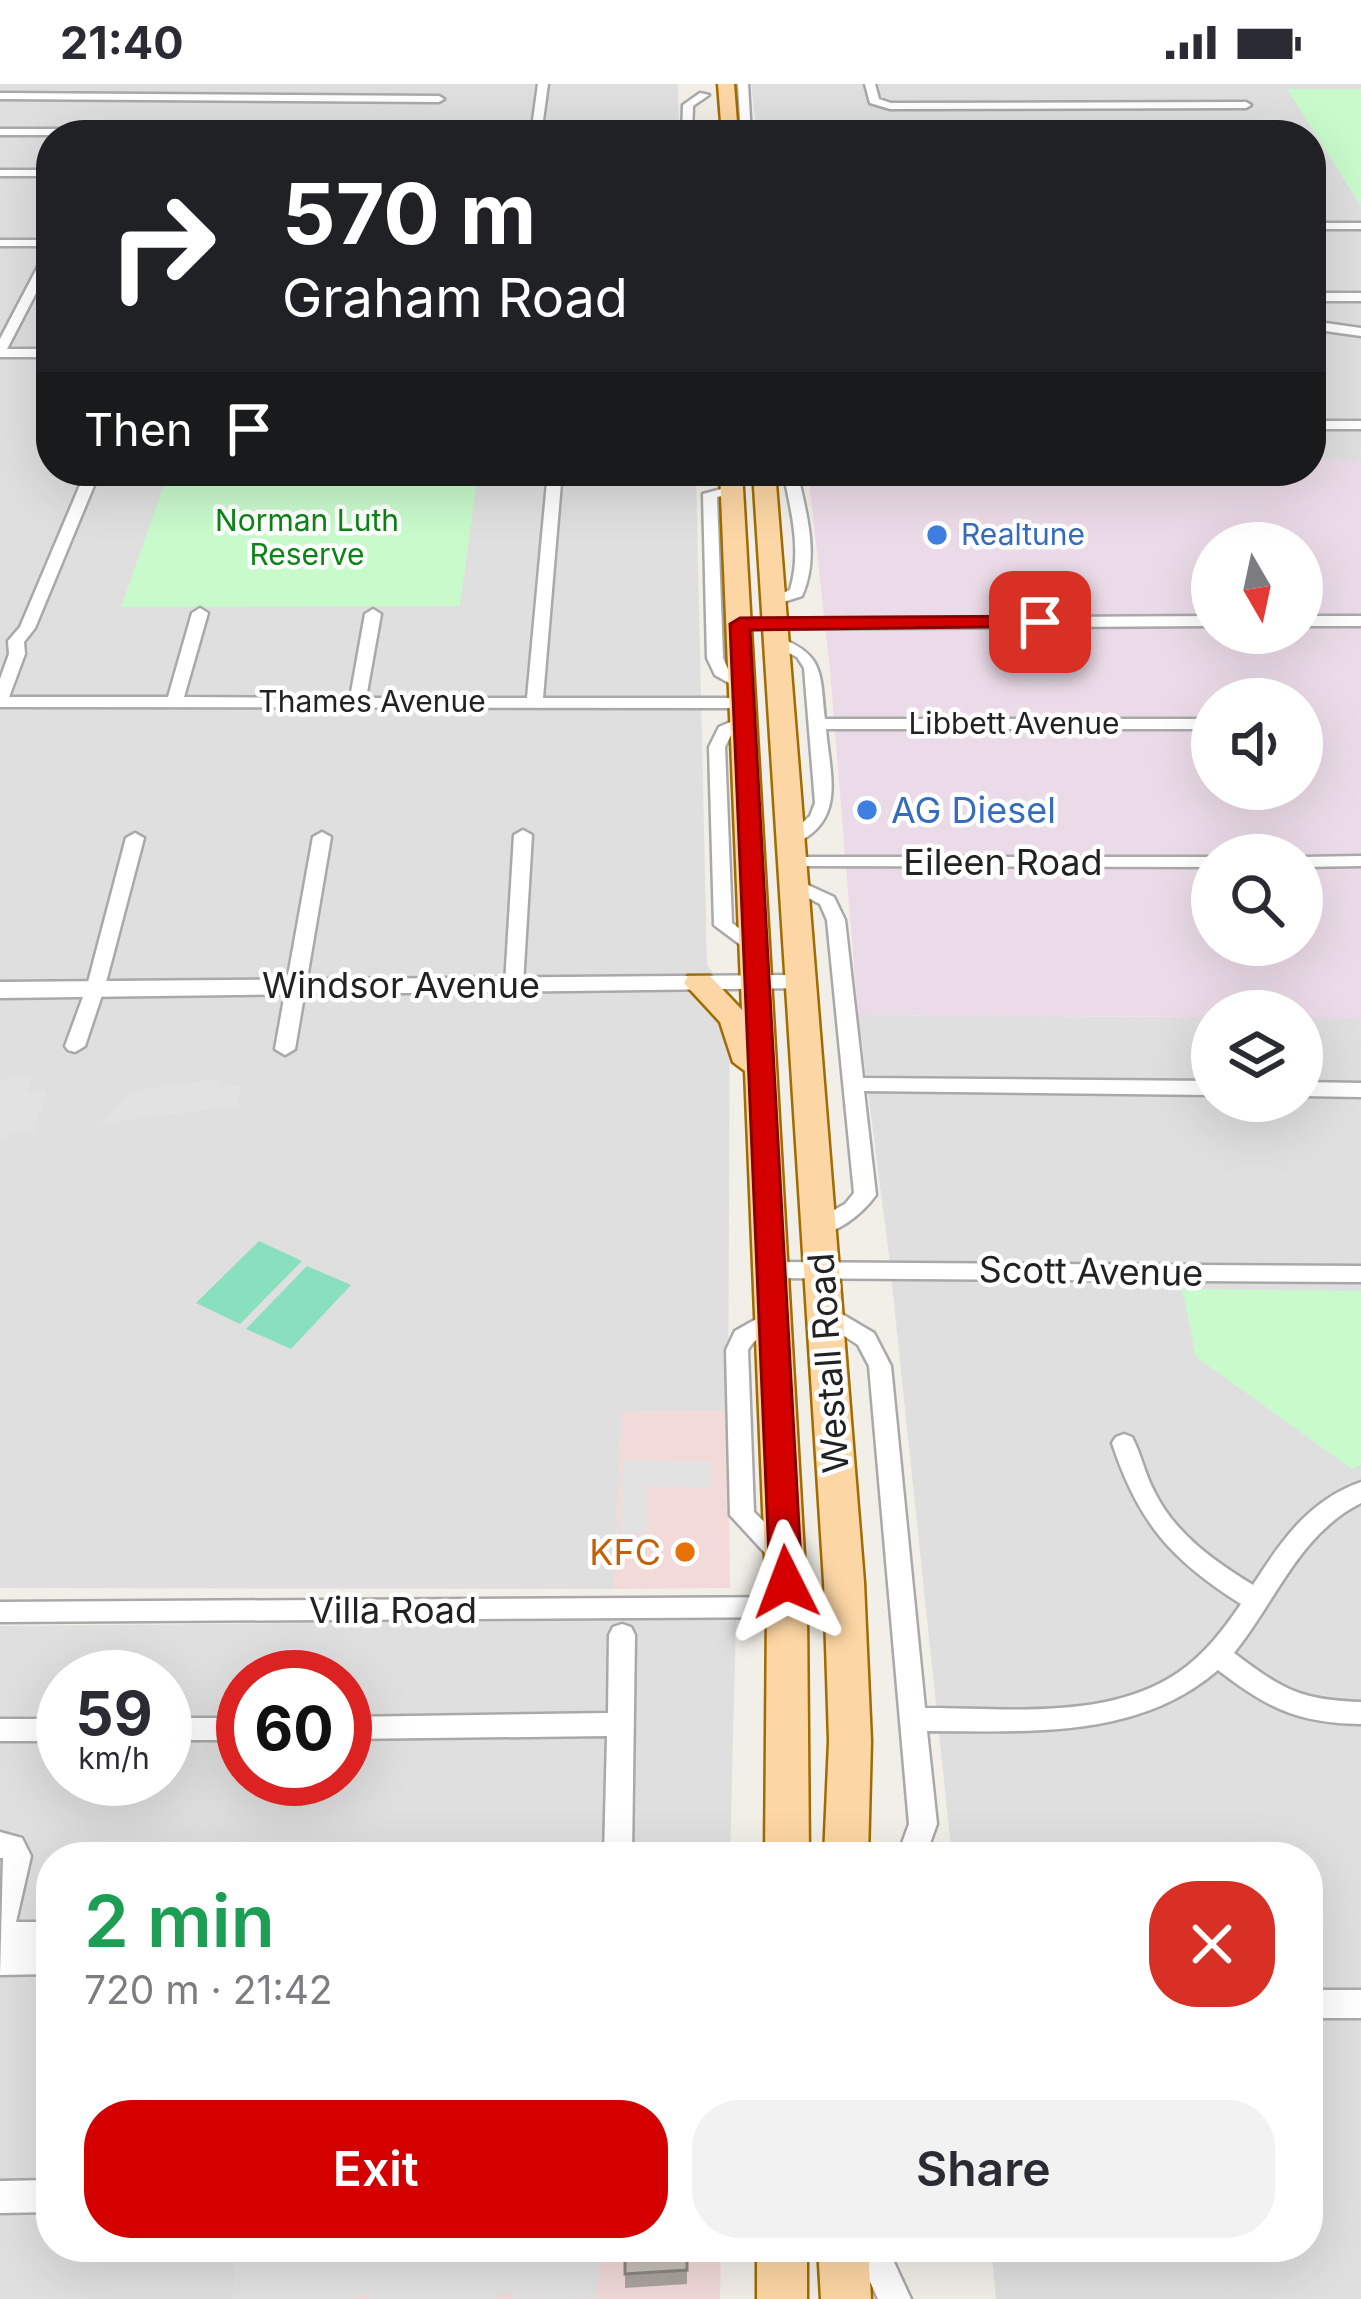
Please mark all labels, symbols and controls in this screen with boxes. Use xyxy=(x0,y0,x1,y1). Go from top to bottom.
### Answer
text: 21:40 xyxy=(60,15,184,70)
text: 570 m xyxy=(282,163,536,264)
icon: right xyxy=(84,168,240,324)
text: Graham Road xyxy=(282,265,628,330)
icon: arrive xyxy=(216,396,282,462)
text: Then xyxy=(84,402,192,457)
park label: Norman Luth Reserve xyxy=(215,502,399,572)
place label: Realtune xyxy=(961,516,1085,552)
marker: Realtune xyxy=(924,522,950,548)
north arrow xyxy=(1191,522,1323,654)
map controls xyxy=(1191,522,1323,1122)
pin xyxy=(989,571,1091,673)
icon: arrive xyxy=(1007,589,1073,655)
button: sound xyxy=(1191,678,1323,810)
street label: Thames Avenue xyxy=(258,683,486,719)
street label: Libbett Avenue xyxy=(908,705,1120,741)
place label: AG Diesel xyxy=(891,788,1056,832)
marker: AG Diesel xyxy=(854,797,880,823)
button: search xyxy=(1191,834,1323,966)
street label: Eileen Road xyxy=(903,840,1103,884)
street label: Windsor Avenue xyxy=(262,963,540,1007)
button: layers xyxy=(1191,990,1323,1122)
street label: Scott Avenue xyxy=(978,1247,1204,1295)
street label: Westall Road xyxy=(798,1252,858,1474)
position arrow xyxy=(723,1519,849,1645)
place label: KFC xyxy=(589,1530,661,1574)
marker: KFC xyxy=(672,1539,698,1565)
street label: Villa Road xyxy=(309,1588,477,1632)
speed limit sign: 60 xyxy=(216,1650,372,1806)
text: 59 xyxy=(75,1677,153,1749)
text: km/h xyxy=(78,1740,150,1776)
text: 2 min xyxy=(84,1877,275,1964)
button: close xyxy=(1149,1881,1275,2007)
text: 720 m · 21:42 xyxy=(84,1966,333,2013)
button: Exit xyxy=(84,2100,668,2238)
button: Share xyxy=(692,2100,1275,2238)

